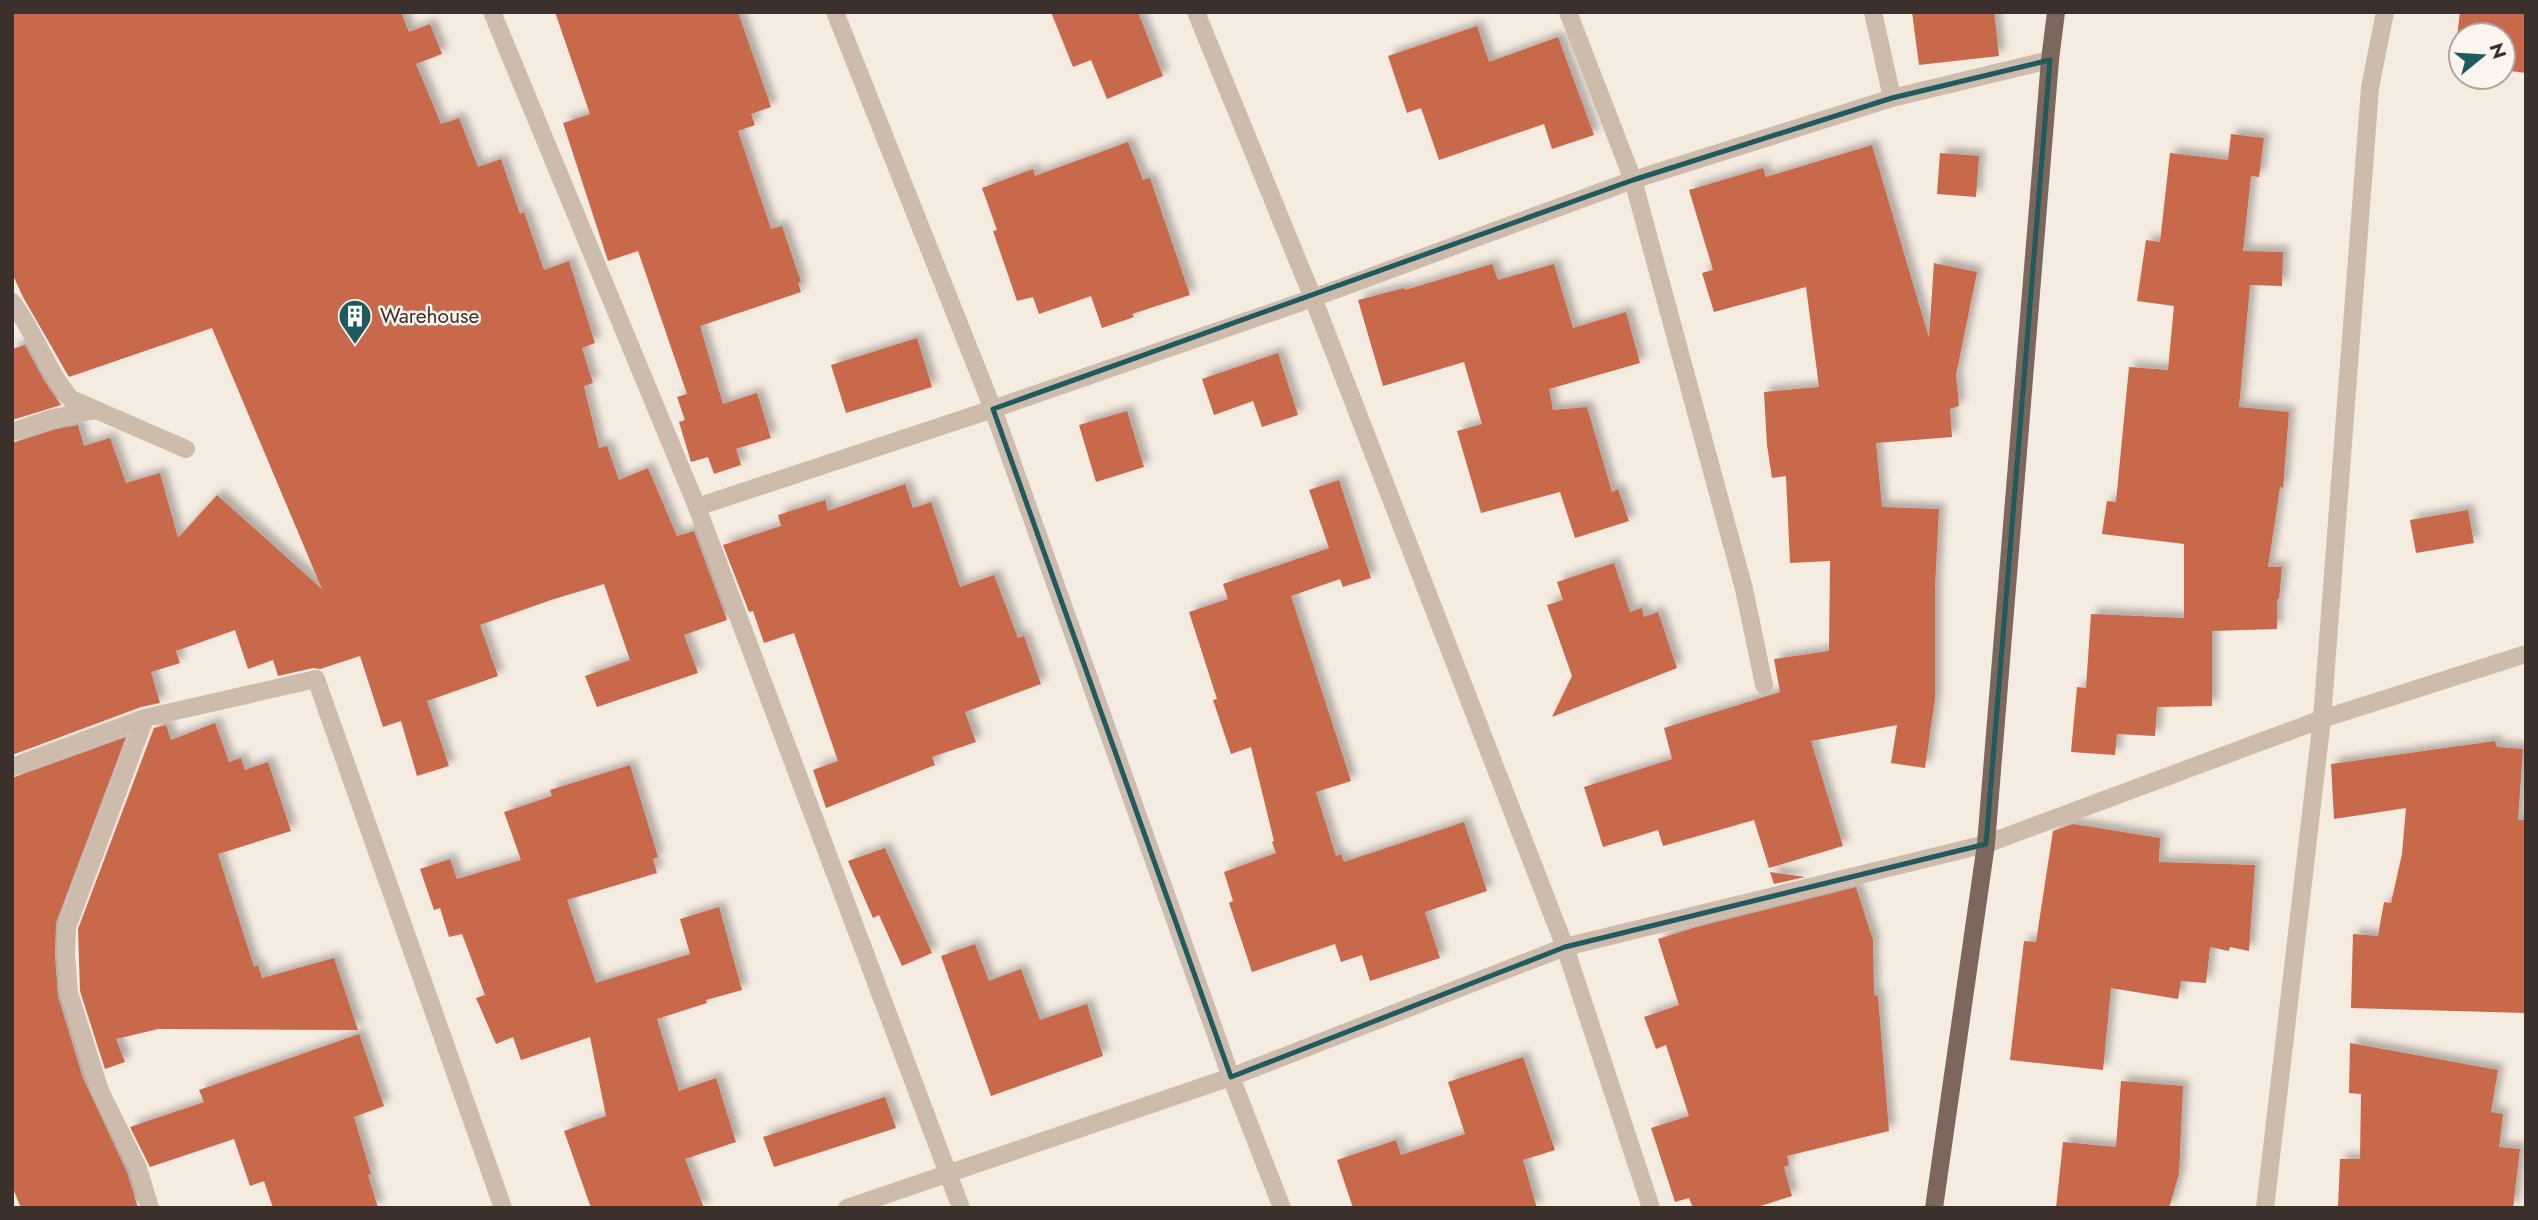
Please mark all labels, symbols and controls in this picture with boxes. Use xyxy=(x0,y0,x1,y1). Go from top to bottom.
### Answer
north arrow xyxy=(2447,21,2517,91)
text: N xyxy=(2483,40,2513,62)
building icon: Warehouse xyxy=(336,297,374,346)
place label: Warehouse xyxy=(380,301,479,331)

